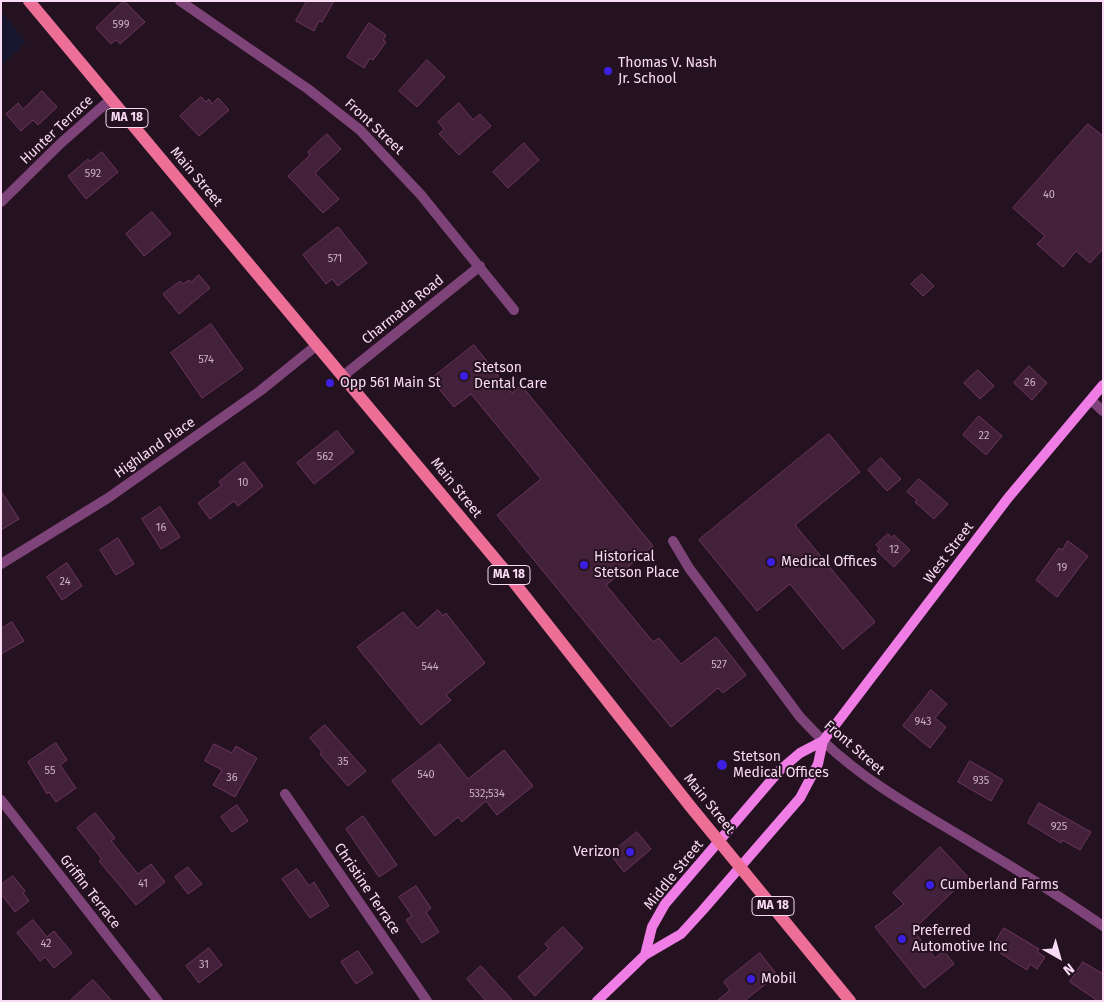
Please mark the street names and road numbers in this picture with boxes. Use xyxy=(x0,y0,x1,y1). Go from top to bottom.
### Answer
street label: Hunter Terrace xyxy=(17,92,97,168)
street label: Front Street xyxy=(341,95,407,159)
road number: MA 18 xyxy=(106,109,148,128)
street label: Main Street xyxy=(166,144,226,210)
street label: Charmada Road xyxy=(359,272,447,348)
street label: Highland Place xyxy=(111,414,199,482)
street label: Main Street xyxy=(427,455,485,521)
street label: West Street xyxy=(921,519,977,587)
road number: MA 18 xyxy=(488,566,530,584)
street label: Front Street xyxy=(820,717,888,779)
street label: Main Street xyxy=(680,771,738,837)
street label: Middle Street xyxy=(641,837,707,913)
street label: Christine Terrace xyxy=(330,840,404,938)
street label: Griffin Terrace xyxy=(56,852,124,932)
road number: MA 18 xyxy=(752,896,794,916)

